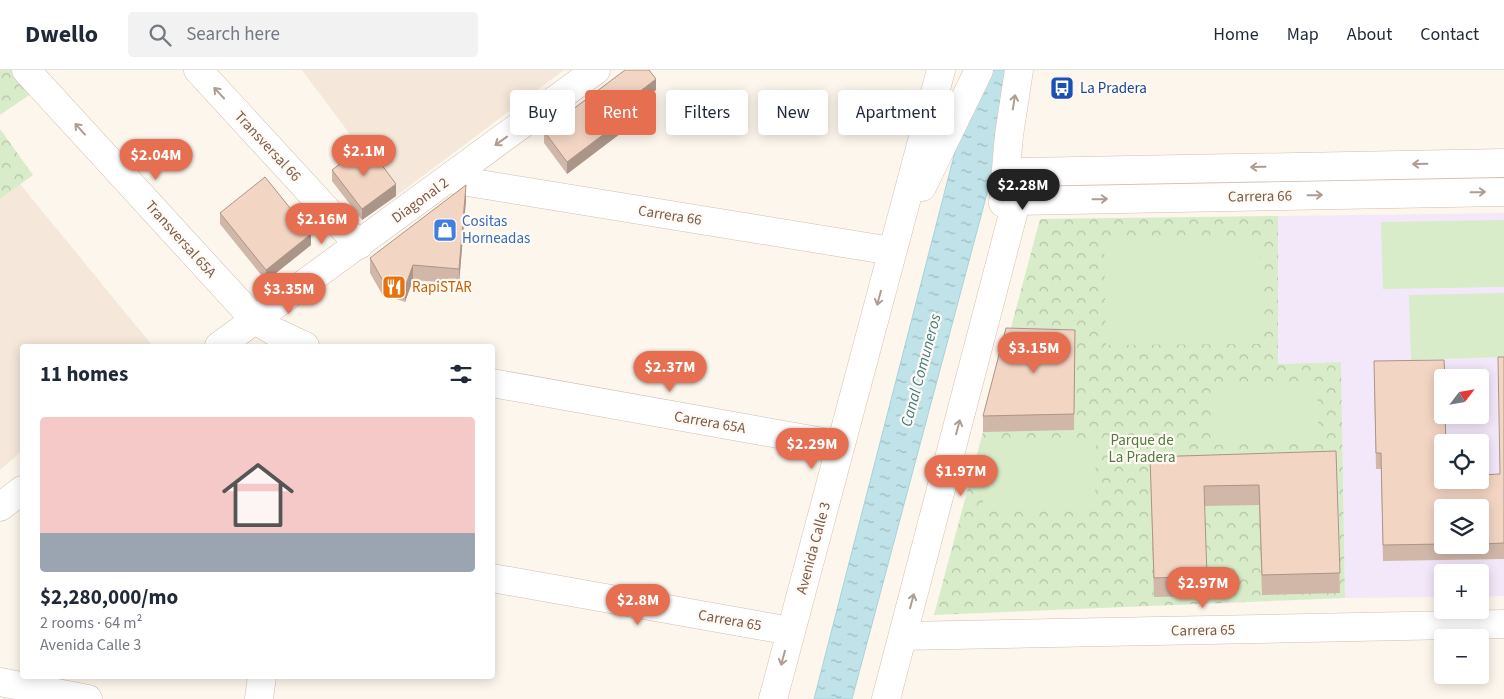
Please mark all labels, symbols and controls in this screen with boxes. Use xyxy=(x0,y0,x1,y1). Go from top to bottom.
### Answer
search box xyxy=(128,12,478,57)
text: Dwello xyxy=(25,17,98,52)
icon: search xyxy=(146,21,174,49)
text: Search here xyxy=(186,21,280,48)
text: Home xyxy=(1213,22,1259,47)
text: Map xyxy=(1287,22,1319,47)
text: About xyxy=(1347,22,1392,47)
text: Contact xyxy=(1420,22,1479,47)
bus stop icon: La Pradera xyxy=(1049,75,1075,101)
place label: La Pradera xyxy=(1080,78,1147,99)
one-way arrow xyxy=(213,86,225,99)
chip: Buy xyxy=(510,90,575,135)
chip: Rent xyxy=(585,90,656,135)
chip: Filters xyxy=(666,90,748,135)
chip: New xyxy=(758,90,828,135)
chip: Apartment xyxy=(838,90,954,135)
one-way arrow xyxy=(1009,95,1019,111)
street label: Transversal 66 xyxy=(229,106,306,186)
one-way arrow xyxy=(75,123,86,136)
pin: $2.1M xyxy=(329,134,399,177)
one-way arrow xyxy=(495,135,508,146)
pin: $2.04M xyxy=(115,138,197,181)
text: $2.1M xyxy=(343,140,385,162)
text: $2.04M xyxy=(131,144,181,166)
one-way arrow xyxy=(1413,159,1429,169)
one-way arrow xyxy=(1250,162,1266,172)
pin: $2.28M xyxy=(982,168,1064,211)
street label: Diagonal 2 xyxy=(387,173,453,228)
text: $2.28M xyxy=(998,174,1048,196)
street label: Carrera 66 xyxy=(1228,185,1292,208)
one-way arrow xyxy=(1470,188,1486,197)
one-way arrow xyxy=(1307,191,1323,200)
one-way arrow xyxy=(1092,195,1108,204)
street label: Transversal 65A xyxy=(140,196,222,283)
street label: Carrera 66 xyxy=(637,200,703,231)
pin: $2.16M xyxy=(281,202,363,245)
text: $2.16M xyxy=(297,208,347,230)
place label: Cositas Horneadas xyxy=(462,211,530,249)
shop icon: Cositas Horneadas xyxy=(432,217,458,243)
pin: $3.35M xyxy=(248,272,330,315)
restaurant icon: RapiSTAR xyxy=(381,274,407,300)
place label: RapiSTAR xyxy=(412,277,472,298)
text: $3.35M xyxy=(264,278,314,300)
one-way arrow xyxy=(874,290,883,306)
water label: Canal Comuneros xyxy=(895,311,947,429)
pin: $3.15M xyxy=(993,332,1075,374)
text: $3.15M xyxy=(1009,337,1059,359)
pin: $2.37M xyxy=(629,350,711,393)
text: $2.37M xyxy=(645,356,695,378)
text: 11 homes xyxy=(40,359,128,389)
icon: filters xyxy=(447,360,475,388)
north arrow xyxy=(1434,369,1489,424)
map controls xyxy=(1434,369,1489,684)
street label: Carrera 65A xyxy=(672,406,748,439)
one-way arrow xyxy=(954,420,963,436)
pin: $2.29M xyxy=(771,428,853,470)
park label: Parque de La Pradera xyxy=(1109,430,1175,468)
text: $2.29M xyxy=(787,433,837,455)
button: locate xyxy=(1434,434,1489,489)
icon: home xyxy=(213,450,303,540)
pin: $1.97M xyxy=(920,454,1002,497)
text: $1.97M xyxy=(936,460,986,482)
button: layers xyxy=(1434,499,1489,554)
street label: Avenida Calle 3 xyxy=(791,500,836,597)
button: + xyxy=(1434,564,1489,619)
pin: $2.97M xyxy=(1162,566,1244,609)
text: $2.97M xyxy=(1178,572,1228,594)
text: $2,280,000/mo xyxy=(40,582,178,612)
pin: $2.8M xyxy=(603,584,673,626)
text: $2.8M xyxy=(617,589,659,611)
one-way arrow xyxy=(908,594,917,610)
street label: Carrera 65 xyxy=(696,605,763,636)
text: 2 rooms · 64 m² xyxy=(40,612,142,634)
street label: Carrera 65 xyxy=(1171,619,1235,642)
button: − xyxy=(1434,629,1489,684)
text: Avenida Calle 3 xyxy=(40,634,141,656)
one-way arrow xyxy=(778,650,788,666)

